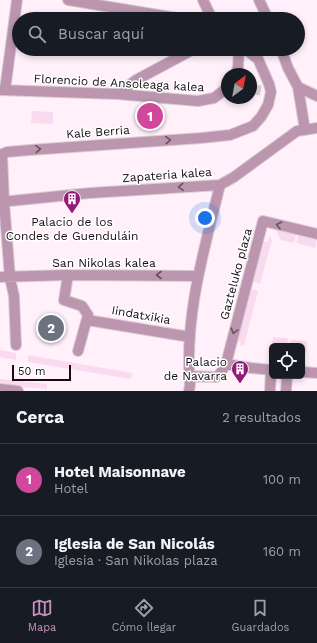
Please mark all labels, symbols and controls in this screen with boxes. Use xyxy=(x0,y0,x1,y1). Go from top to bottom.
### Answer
search box xyxy=(12,12,305,56)
icon: search xyxy=(26,23,48,45)
text: Buscar aquí xyxy=(58,25,144,43)
north arrow xyxy=(221,68,257,104)
street label: Florencio de Ansoleaga kalea xyxy=(33,72,205,94)
pin: 1 xyxy=(137,101,163,131)
street label: Kale Berria xyxy=(66,123,130,141)
one-way arrow xyxy=(165,136,171,145)
one-way arrow xyxy=(35,145,41,154)
street label: Zapateria kalea xyxy=(122,165,213,185)
one-way arrow xyxy=(178,183,184,192)
building icon: Palacio de los Condes de Guenduláin xyxy=(62,189,82,214)
your location xyxy=(195,208,215,228)
place label: Palacio de los Condes de Guenduláin xyxy=(6,215,138,243)
one-way arrow xyxy=(276,222,282,230)
street label: Gazteluko plaza xyxy=(217,227,255,321)
street label: San Nikolas kalea xyxy=(52,256,156,270)
one-way arrow xyxy=(156,271,162,279)
street label: Iindatxikia xyxy=(110,303,172,327)
pin: 2 xyxy=(38,313,64,343)
one-way arrow xyxy=(230,327,239,334)
map controls xyxy=(269,343,305,379)
button: locate xyxy=(269,343,305,379)
place label: Palacio de Navarra xyxy=(164,355,227,383)
building icon: Palacio de Navarra xyxy=(230,359,250,384)
scale bar xyxy=(12,363,71,382)
text: 50 m xyxy=(18,365,45,378)
text: Cerca xyxy=(16,407,64,427)
text: 2 resultados xyxy=(222,410,301,425)
text: Hotel Maisonnave xyxy=(54,463,186,481)
text: 1 xyxy=(26,472,32,487)
text: 100 m xyxy=(263,472,301,487)
text: Hotel xyxy=(54,481,88,496)
text: Iglesia de San Nicolás xyxy=(54,535,215,553)
text: 2 xyxy=(25,544,33,559)
text: 160 m xyxy=(263,544,301,559)
text: Iglesia · San Nikolas plaza xyxy=(54,553,218,568)
tab: Mapa xyxy=(28,597,56,634)
tab: Cómo llegar xyxy=(112,597,176,634)
tab: Guardados xyxy=(232,597,289,634)

